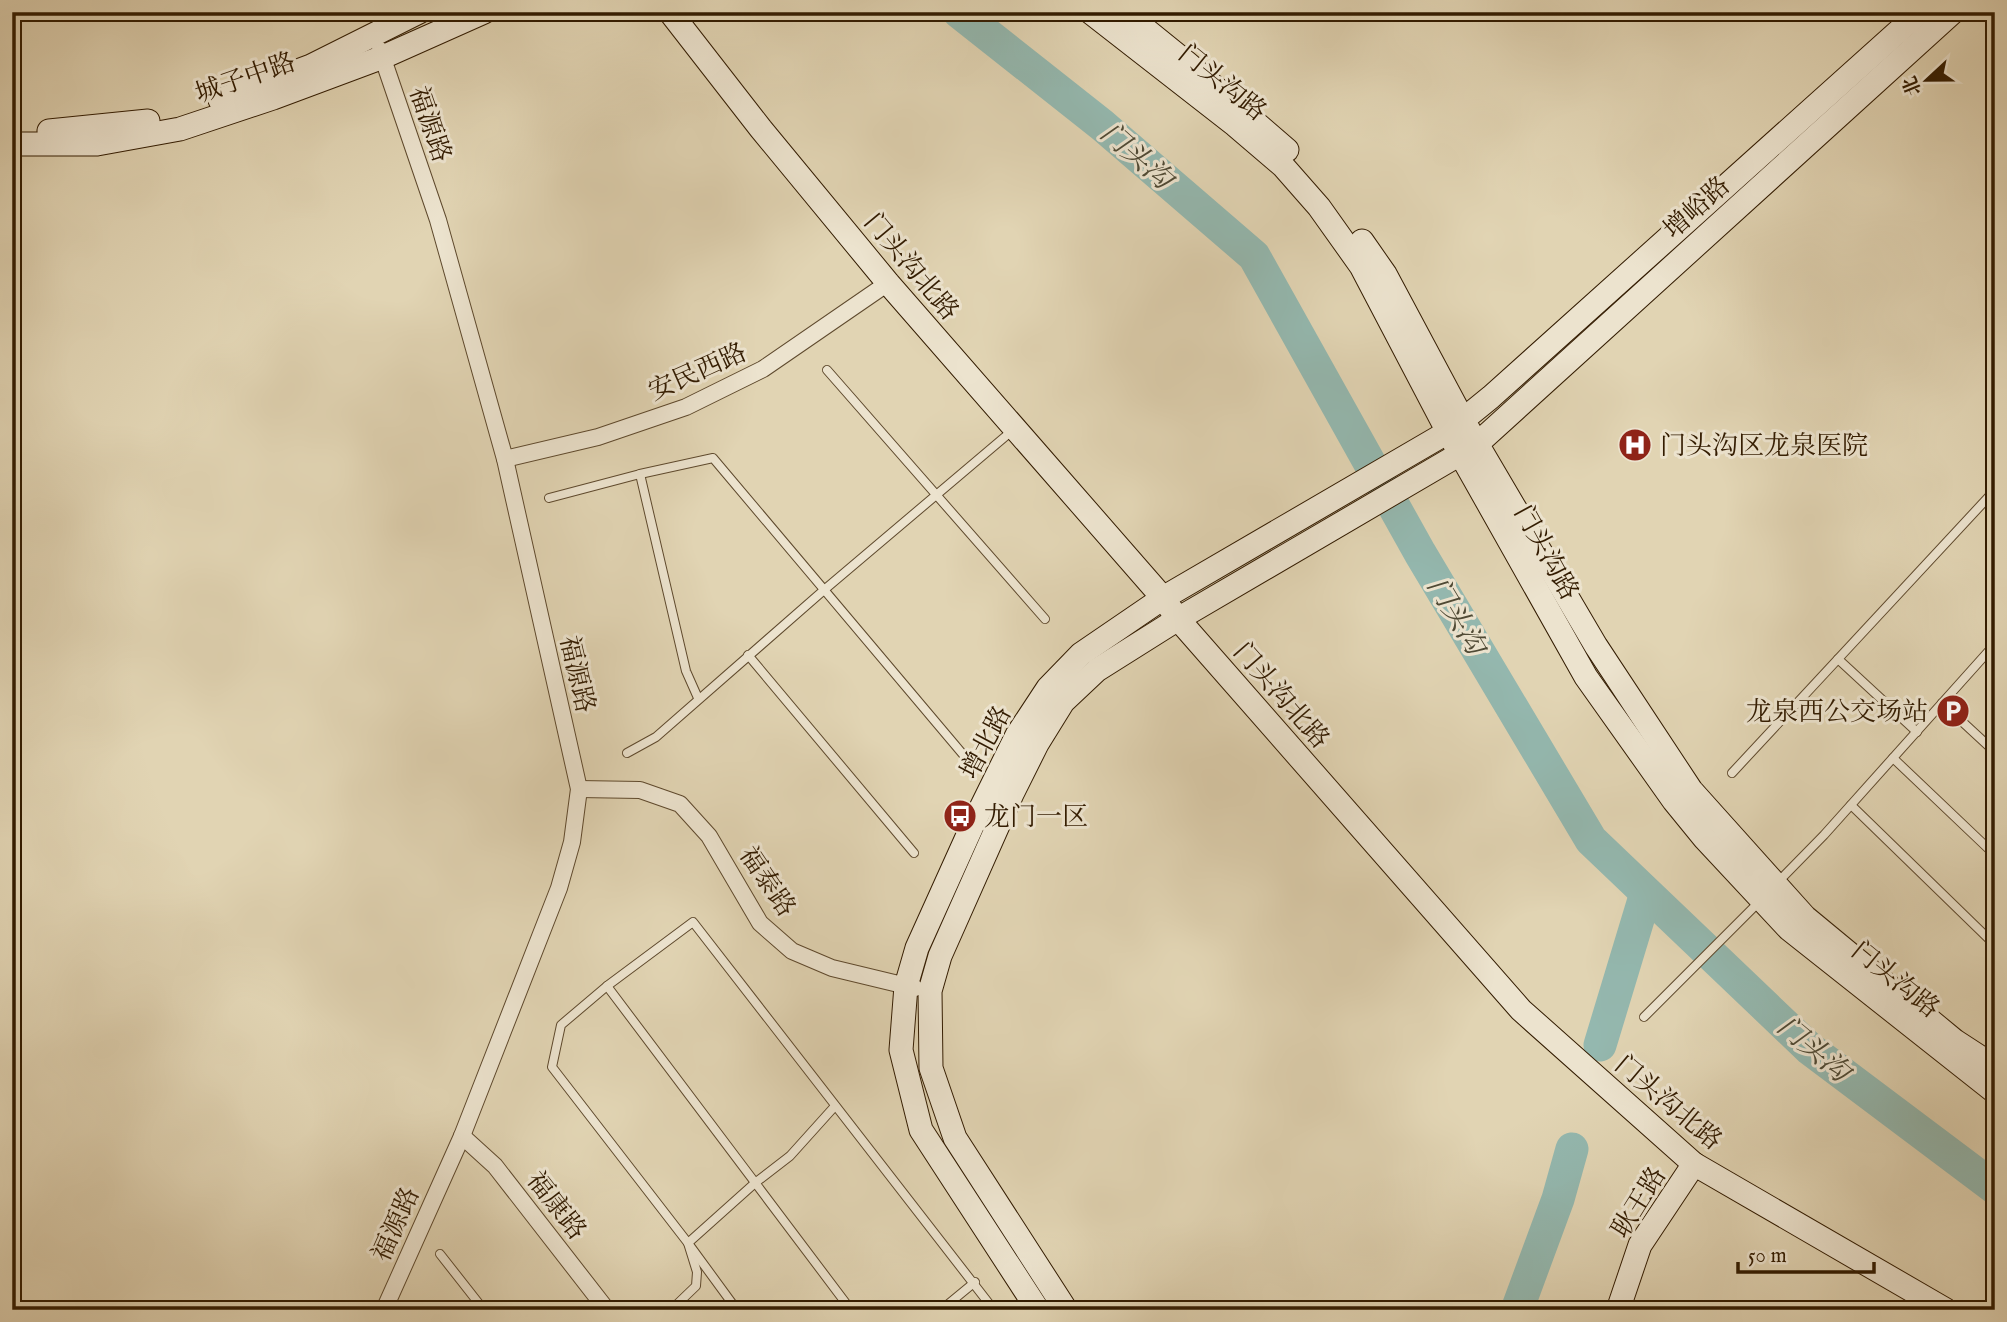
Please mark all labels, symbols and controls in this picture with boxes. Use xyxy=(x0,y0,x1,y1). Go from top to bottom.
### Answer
street label: 门头沟路 xyxy=(1171,38,1273,129)
street label: 城子中路 xyxy=(191,46,300,111)
north arrow xyxy=(1892,46,1962,116)
text: 北 xyxy=(1898,72,1928,99)
street label: 福源路 xyxy=(401,82,458,167)
water label: 门头沟 xyxy=(1092,116,1182,200)
street label: 增峪路 xyxy=(1657,170,1737,246)
street label: 门头沟北路 xyxy=(856,207,965,327)
street label: 安民西路 xyxy=(643,336,752,409)
hospital icon: 门头沟区龙泉医院 xyxy=(1616,426,1654,464)
place label: 门头沟区龙泉医院 xyxy=(1660,430,1868,463)
street label: 门头沟路 xyxy=(1506,499,1585,606)
water label: 门头沟 xyxy=(1418,571,1494,665)
street label: 福源路 xyxy=(552,633,601,716)
street label: 门头沟北路 xyxy=(1226,636,1336,756)
parking icon: 龙泉西公交场站 xyxy=(1934,692,1972,730)
place label: 龙泉西公交场站 xyxy=(1746,696,1928,729)
street label: 增北路 xyxy=(953,701,1019,785)
bus stop icon: 龙门一区 xyxy=(941,797,979,835)
place label: 龙门一区 xyxy=(984,801,1088,834)
street label: 福泰路 xyxy=(731,840,802,923)
street label: 门头沟路 xyxy=(1844,935,1946,1026)
water label: 门头沟 xyxy=(1769,1010,1859,1093)
street label: 门头沟北路 xyxy=(1608,1049,1728,1158)
street label: 耿王路 xyxy=(1605,1161,1674,1245)
street label: 福康路 xyxy=(519,1165,593,1247)
street label: 福源路 xyxy=(365,1182,427,1267)
scale bar xyxy=(1738,1231,1874,1275)
text: 50 m xyxy=(1748,1243,1787,1270)

